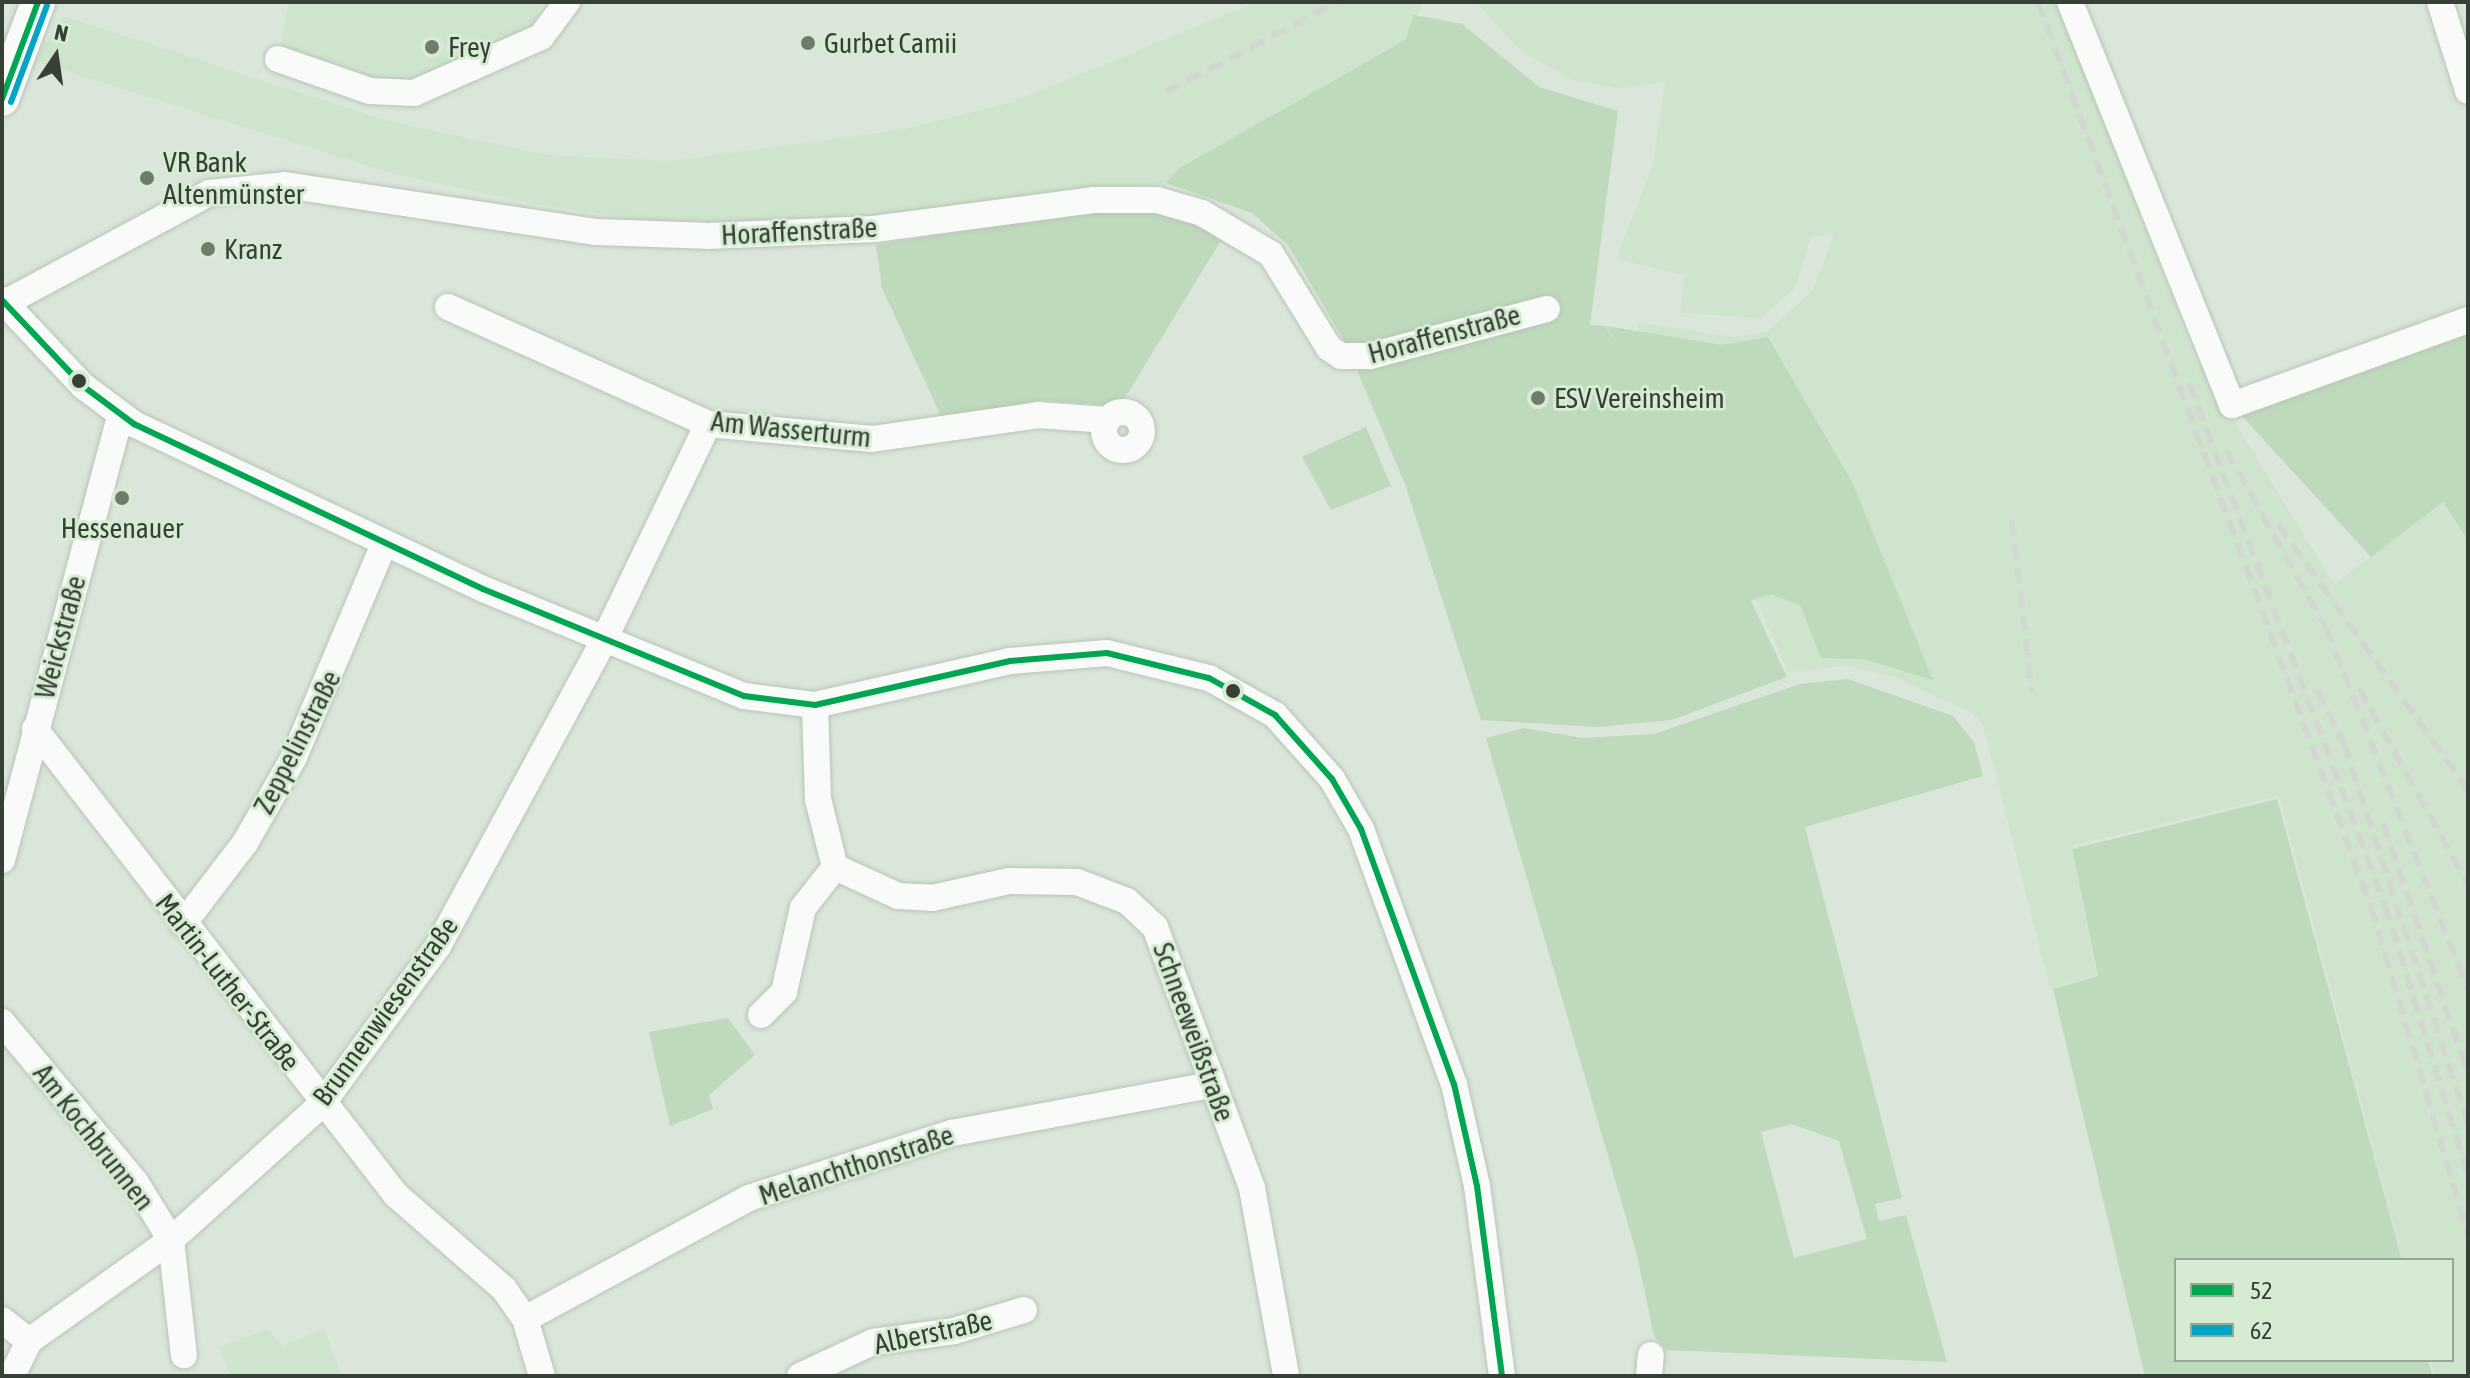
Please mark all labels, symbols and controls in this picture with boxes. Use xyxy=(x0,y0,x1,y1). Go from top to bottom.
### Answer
north arrow xyxy=(16,16,96,96)
text: N xyxy=(52,18,71,47)
place label: Gurbet Camii xyxy=(824,26,957,60)
place label: Frey xyxy=(448,30,491,64)
marker: Gurbet Camii xyxy=(799,34,817,52)
marker: Frey xyxy=(423,38,441,56)
place label: VR Bank Altenmünster xyxy=(163,145,304,211)
marker: VR Bank Altenmünster xyxy=(138,169,156,187)
street label: Horaffenstraße xyxy=(720,210,878,252)
place label: Kranz xyxy=(224,232,282,266)
marker: Kranz xyxy=(199,240,217,258)
street label: Horaffenstraße xyxy=(1364,298,1524,370)
unlabelled marker xyxy=(71,373,87,389)
place label: ESV Vereinsheim xyxy=(1554,381,1725,415)
marker: ESV Vereinsheim xyxy=(1529,389,1547,407)
street label: Am Wasserturm xyxy=(709,404,873,454)
marker: Hessenauer xyxy=(113,489,131,507)
place label: Hessenauer xyxy=(61,511,183,545)
street label: Weickstraße xyxy=(27,572,93,702)
street label: Zeppelinstraße xyxy=(246,665,348,819)
unlabelled marker xyxy=(1225,683,1241,699)
street label: Martin-Luther-Straße xyxy=(149,887,307,1077)
street label: Brunnenwiesenstraße xyxy=(305,910,465,1112)
street label: Schneeweißstraße xyxy=(1146,938,1242,1126)
street label: Am Kochbrunnen xyxy=(26,1057,162,1217)
street label: Melanchthonstraße xyxy=(755,1118,957,1212)
legend xyxy=(2174,1258,2454,1362)
text: 52 xyxy=(2250,1277,2273,1304)
street label: Alberstraße xyxy=(871,1303,995,1361)
text: 62 xyxy=(2250,1317,2273,1344)

